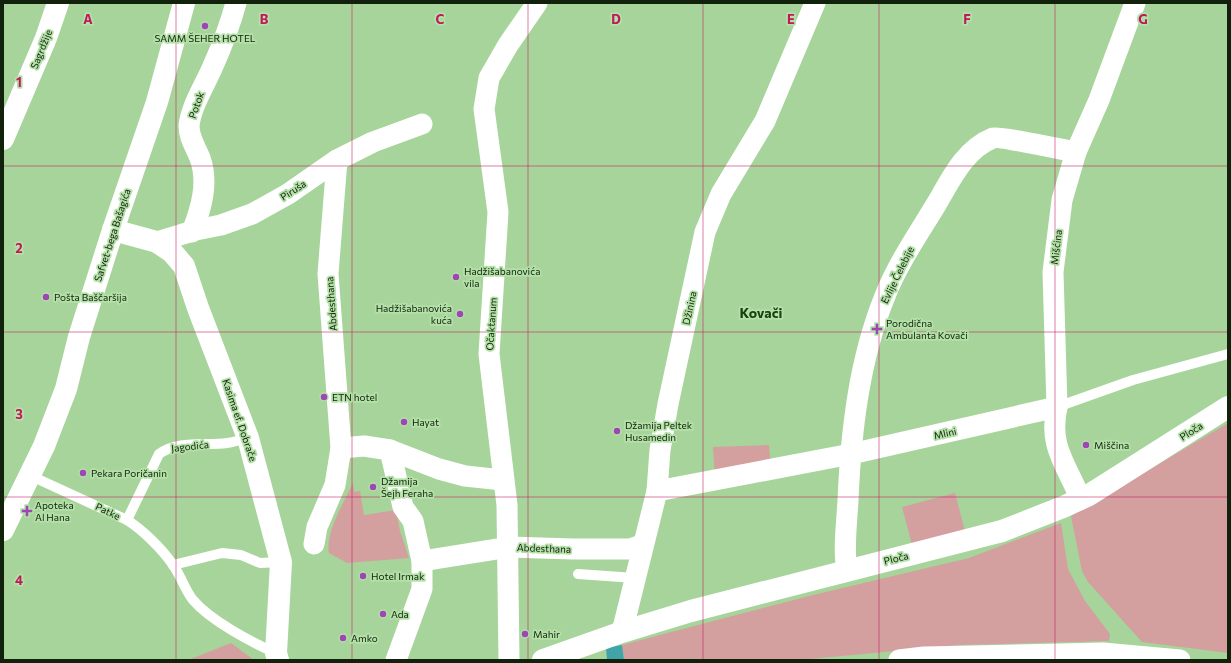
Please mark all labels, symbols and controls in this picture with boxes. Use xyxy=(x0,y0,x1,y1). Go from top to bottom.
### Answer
text: A xyxy=(83,11,93,27)
text: B xyxy=(260,11,269,27)
text: C xyxy=(436,11,445,27)
text: D xyxy=(611,11,621,27)
text: E xyxy=(787,11,795,27)
text: F xyxy=(963,11,971,27)
text: G xyxy=(1138,11,1148,27)
marker: SAMM ŠEHER HOTEL xyxy=(200,21,210,31)
street label: Sagrdžije xyxy=(28,28,54,70)
place label: SAMM ŠEHER HOTEL xyxy=(154,32,256,44)
text: 1 xyxy=(16,74,22,90)
street label: Potok xyxy=(186,90,206,120)
street label: Piruša xyxy=(278,177,308,203)
street label: Safvet-bega Bašagića xyxy=(91,187,133,283)
street label: Mišćina xyxy=(1048,229,1064,265)
text: 2 xyxy=(15,240,23,256)
street label: Evlije Čelebije xyxy=(878,245,916,305)
place label: Hadžišabanovića vila xyxy=(464,265,540,289)
marker: Hadžišabanovića vila xyxy=(451,272,461,282)
street label: Abdesthana xyxy=(323,276,339,332)
street label: Džinina xyxy=(680,290,698,326)
place label: Pošta Baščaršija xyxy=(54,291,127,303)
marker: Pošta Baščaršija xyxy=(41,292,51,302)
street label: Očaktanum xyxy=(483,297,499,351)
place label: Hadžišabanovića kuća xyxy=(376,302,452,326)
district label: Kovači xyxy=(740,304,782,321)
marker: Hadžišabanovića kuća xyxy=(455,309,465,319)
place label: Porodična Ambulanta Kovači xyxy=(886,317,968,341)
marker: Porodična Ambulanta Kovači xyxy=(871,323,883,335)
street label: Kasima ef. Dobrače xyxy=(220,377,260,463)
place label: ETN hotel xyxy=(332,391,377,403)
marker: ETN hotel xyxy=(319,392,329,402)
text: 3 xyxy=(15,406,23,422)
place label: Hayat xyxy=(412,416,439,428)
marker: Hayat xyxy=(399,417,409,427)
place label: Džamija Peltek Husamedin xyxy=(625,419,693,443)
street label: Ploča xyxy=(1177,419,1205,443)
street label: Mlini xyxy=(932,425,958,441)
marker: Džamija Peltek Husamedin xyxy=(612,426,622,436)
street label: Jagodića xyxy=(170,438,210,454)
place label: Miščina xyxy=(1094,439,1129,451)
marker: Miščina xyxy=(1081,440,1091,450)
place label: Pekara Poričanin xyxy=(91,467,167,479)
marker: Pekara Poričanin xyxy=(78,468,88,478)
place label: Džamija Šejh Feraha xyxy=(381,475,433,499)
marker: Džamija Šejh Feraha xyxy=(368,482,378,492)
place label: Apoteka Al Hana xyxy=(35,499,74,523)
street label: Patke xyxy=(94,500,122,522)
marker: Apoteka Al Hana xyxy=(22,506,32,516)
street label: Abdesthana xyxy=(517,541,571,555)
street label: Ploča xyxy=(882,549,910,567)
place label: Hotel Irmak xyxy=(371,570,425,582)
marker: Hotel Irmak xyxy=(358,571,368,581)
text: 4 xyxy=(15,572,23,588)
place label: Ada xyxy=(391,608,409,620)
marker: Ada xyxy=(378,609,388,619)
place label: Mahir xyxy=(533,628,560,640)
marker: Mahir xyxy=(520,629,530,639)
place label: Amko xyxy=(351,632,378,644)
marker: Amko xyxy=(338,633,348,643)

